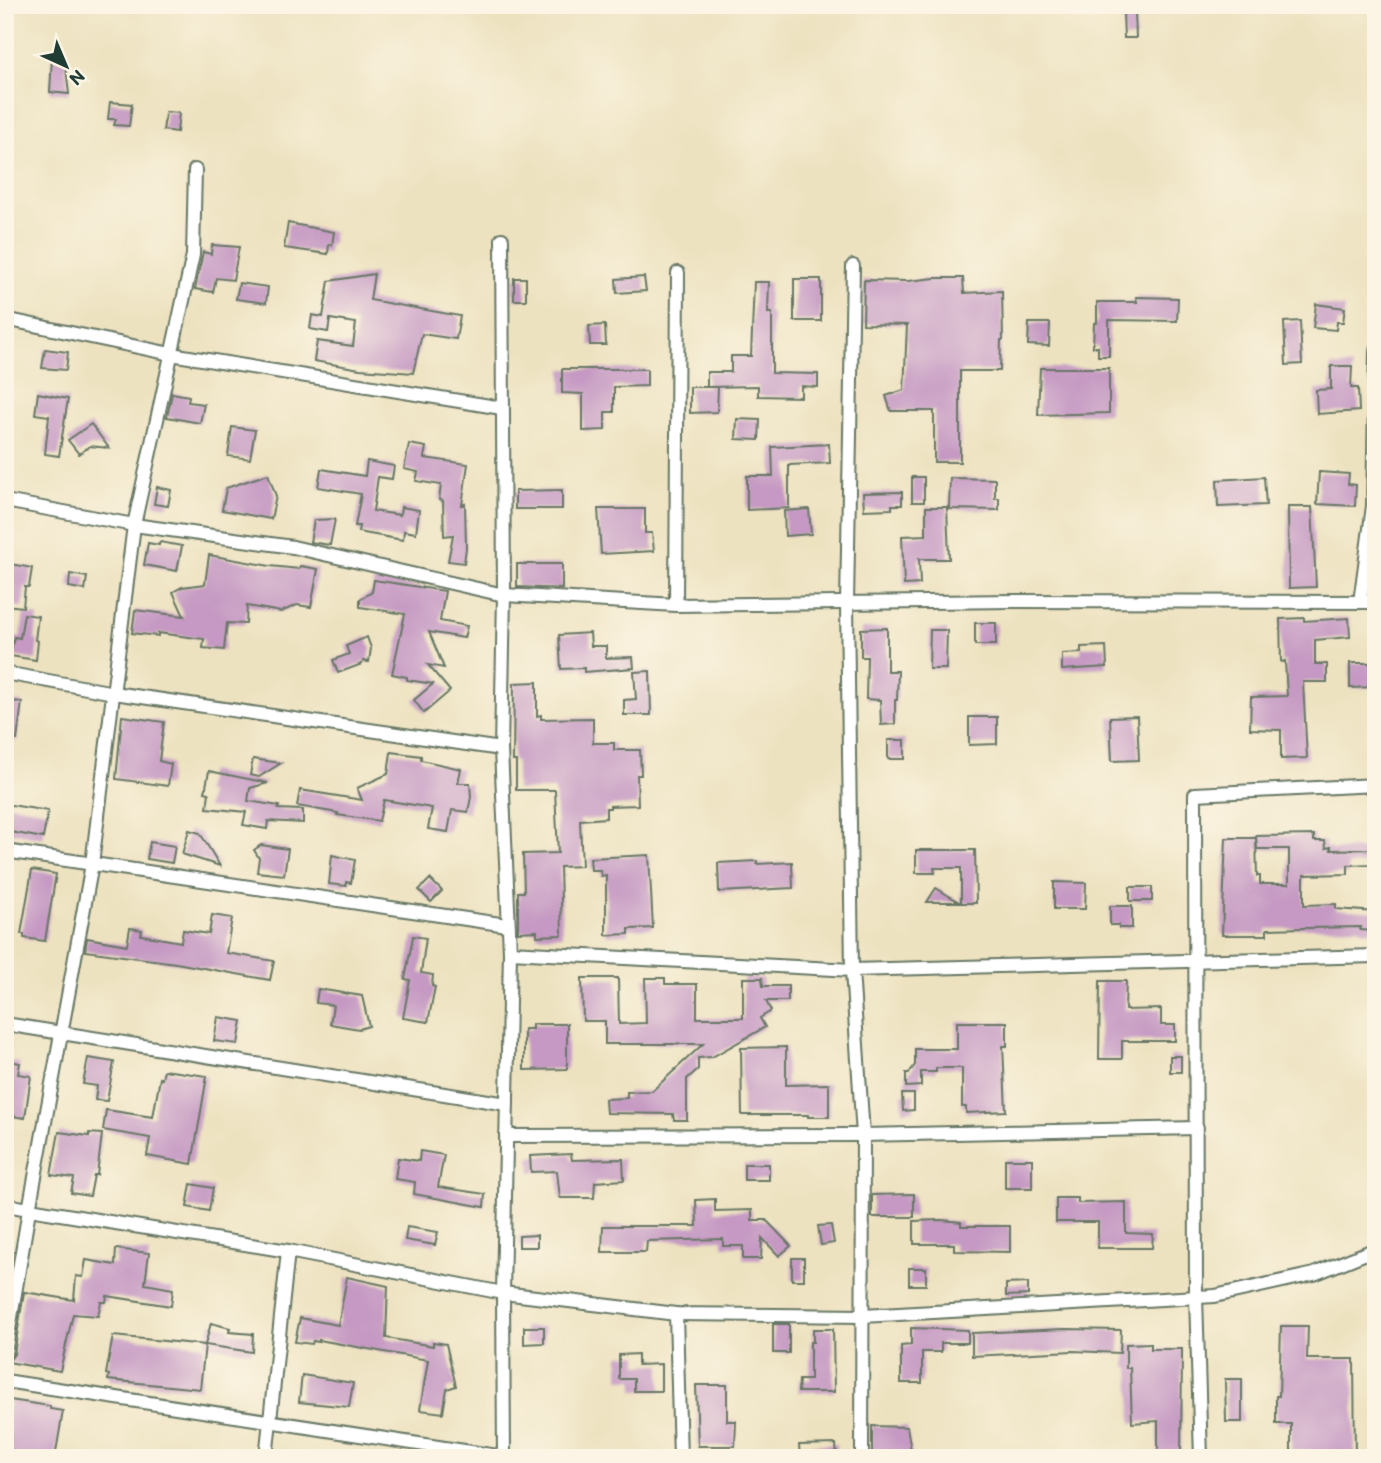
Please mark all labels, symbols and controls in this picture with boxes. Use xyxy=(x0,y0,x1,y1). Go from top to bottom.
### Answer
north arrow xyxy=(32,32,102,102)
text: N xyxy=(65,65,90,91)

